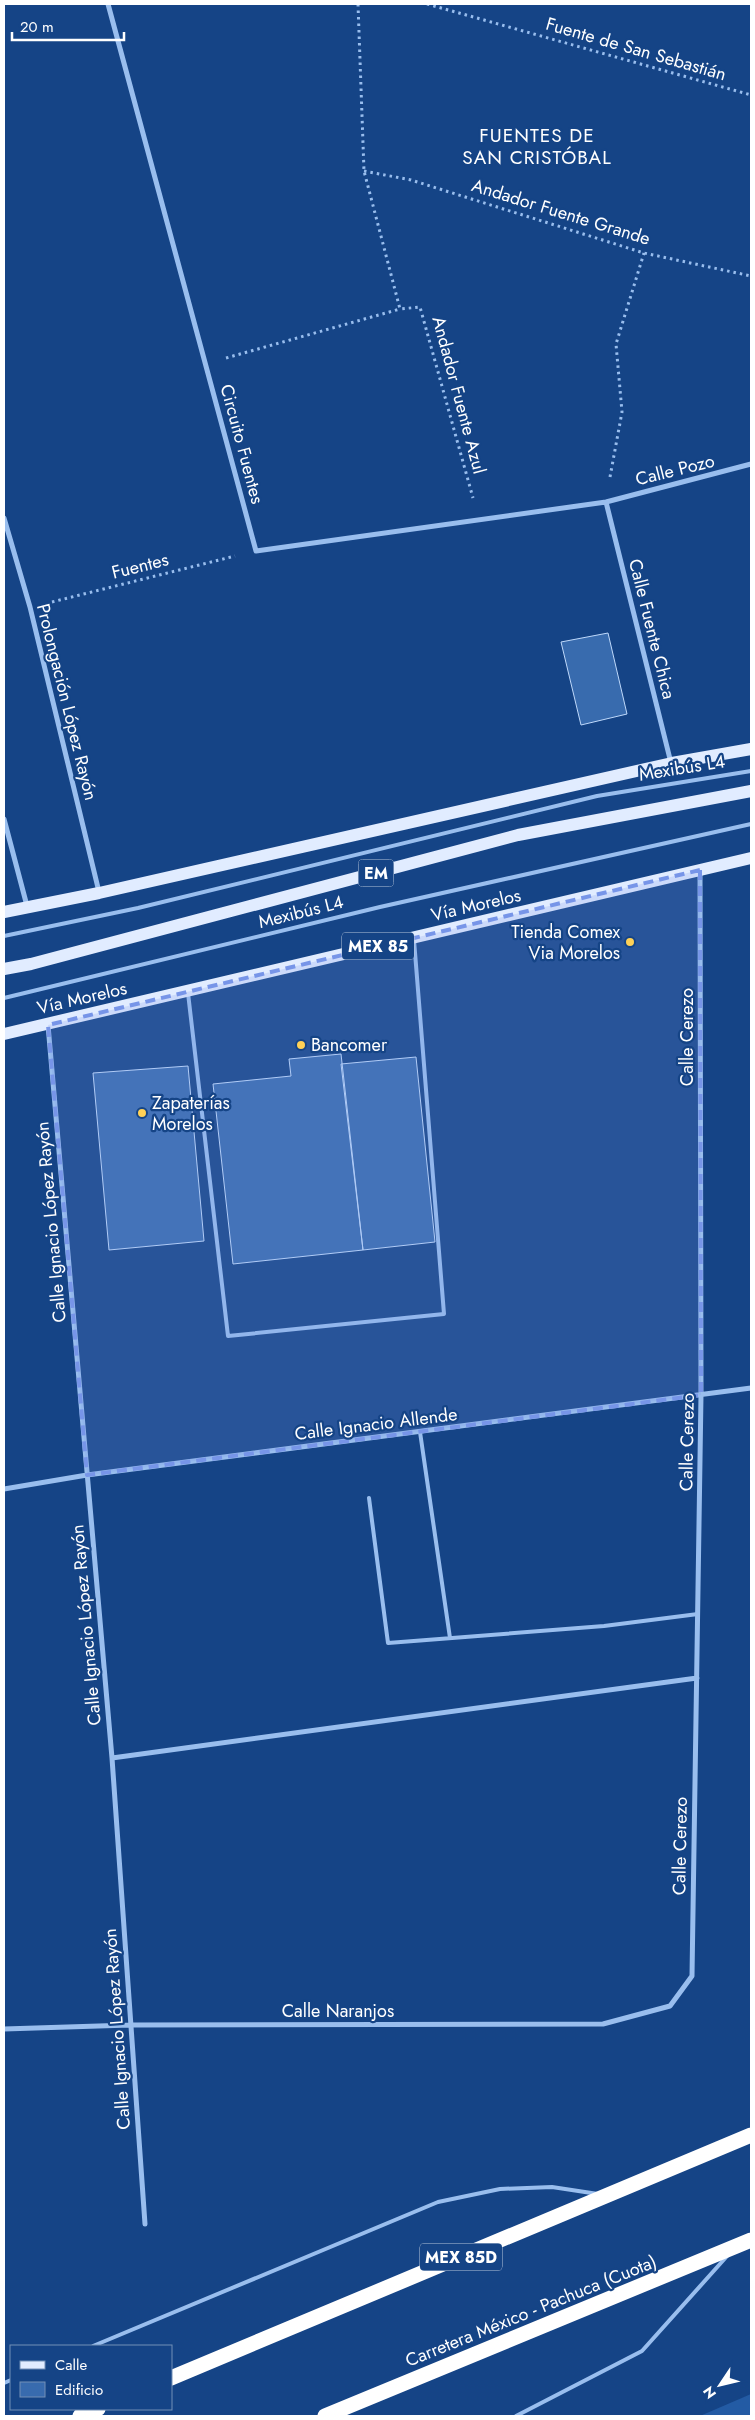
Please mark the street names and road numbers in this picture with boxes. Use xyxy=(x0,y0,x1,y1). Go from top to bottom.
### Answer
street label: Fuente de San Sebastián xyxy=(543,11,729,87)
street label: Andador Fuente Grande xyxy=(469,172,653,252)
street label: Andador Fuente Azul xyxy=(425,313,493,477)
street label: Circuito Fuentes xyxy=(214,381,270,507)
street label: Calle Pozo xyxy=(633,448,717,492)
street label: Fuentes xyxy=(109,546,171,586)
street label: Calle Fuente Chica xyxy=(622,556,682,702)
street label: Prolongación López Rayón xyxy=(30,601,104,803)
street label: Mexibús L4 xyxy=(637,748,727,788)
road number: EM xyxy=(358,860,394,886)
street label: Vía Morelos xyxy=(429,882,523,928)
street label: Mexibús L4 xyxy=(256,889,346,935)
road number: MEX 85 xyxy=(342,932,414,959)
street label: Vía Morelos xyxy=(35,975,129,1021)
street label: Calle Cerezo xyxy=(674,988,700,1086)
street label: Calle Ignacio López Rayón xyxy=(29,1120,73,1324)
street label: Calle Cerezo xyxy=(673,1392,701,1491)
street label: Calle Ignacio Allende xyxy=(293,1401,459,1447)
street label: Calle Ignacio López Rayón xyxy=(64,1523,108,1727)
street label: Calle Cerezo xyxy=(666,1796,694,1895)
street label: Calle Ignacio López Rayón xyxy=(97,1928,137,2130)
street label: Calle Naranjos xyxy=(282,1998,394,2024)
road number: MEX 85D xyxy=(420,2244,502,2270)
street label: Carretera México - Pachuca (Cuota) xyxy=(401,2249,661,2373)

